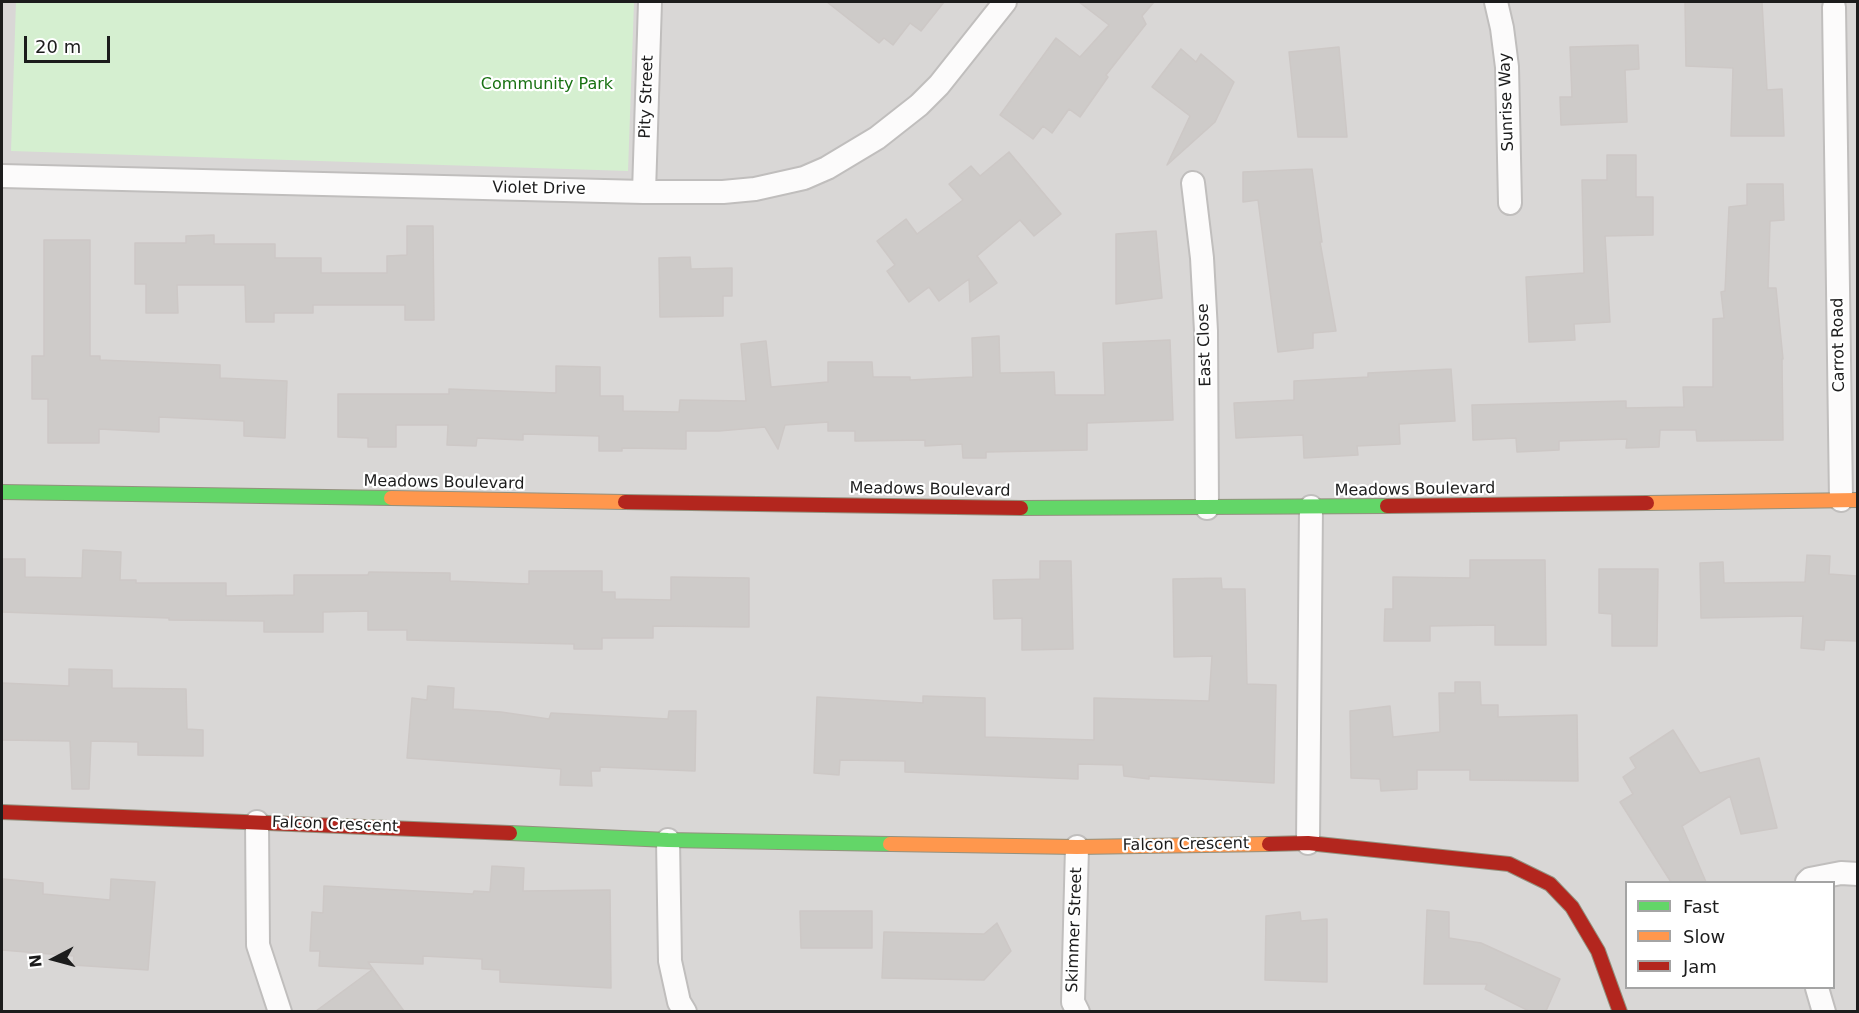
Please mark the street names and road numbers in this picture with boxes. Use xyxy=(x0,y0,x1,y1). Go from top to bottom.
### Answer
street label: Sunrise Way xyxy=(1496,52,1518,152)
street label: Pity Street xyxy=(636,55,658,139)
street label: Violet Drive xyxy=(492,179,586,199)
street label: Carrot Road xyxy=(1829,297,1849,393)
street label: East Close xyxy=(1194,303,1216,387)
street label: Meadows Boulevard xyxy=(363,472,525,494)
street label: Meadows Boulevard xyxy=(849,479,1011,501)
street label: Meadows Boulevard xyxy=(1334,479,1496,501)
street label: Falcon Crescent xyxy=(271,813,399,837)
street label: Falcon Crescent xyxy=(1123,834,1249,856)
street label: Skimmer Street xyxy=(1063,867,1087,993)

